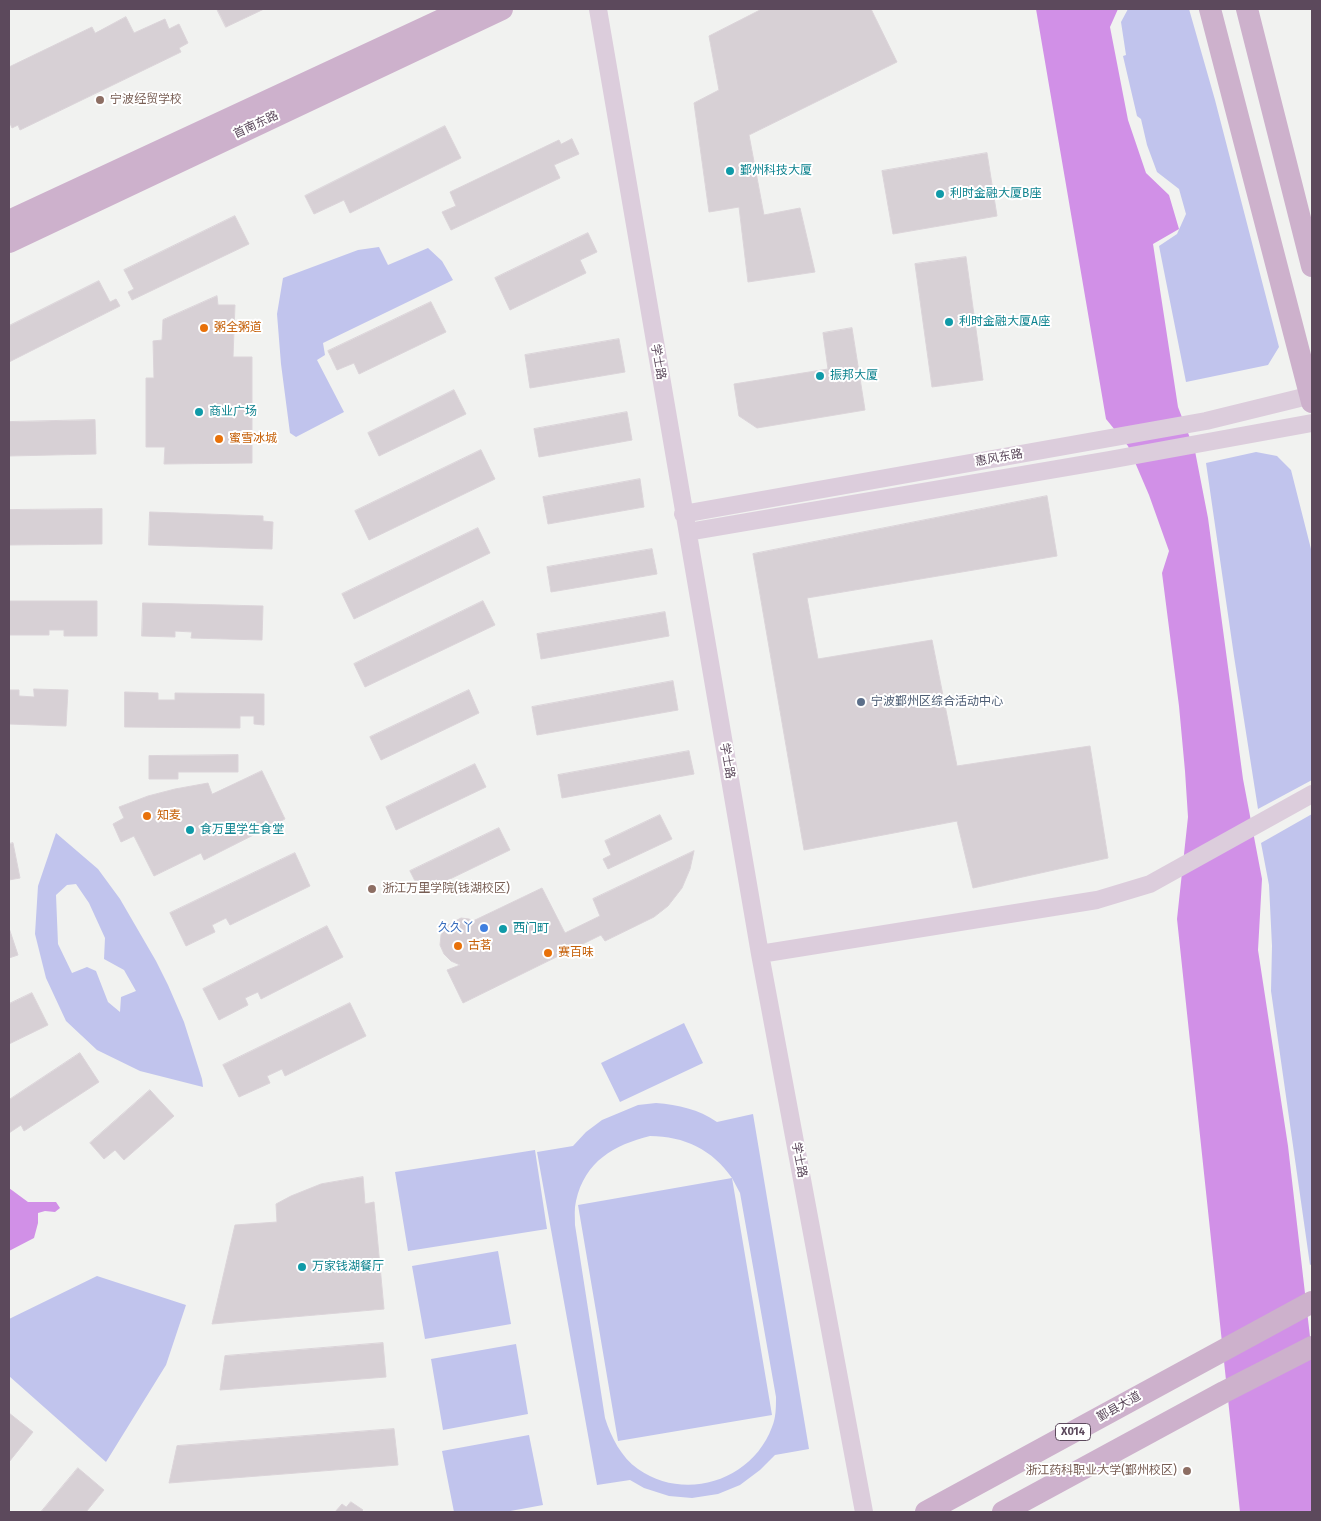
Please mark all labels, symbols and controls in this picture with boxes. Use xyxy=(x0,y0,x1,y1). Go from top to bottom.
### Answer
place label: 宁波经贸学校 xyxy=(110,93,182,107)
marker: 宁波经贸学校 xyxy=(94,94,106,106)
street label: 首南东路 xyxy=(231,108,281,142)
place label: 鄞州科技大厦 xyxy=(740,164,812,178)
marker: 鄞州科技大厦 xyxy=(724,165,736,177)
place label: 利时金融大厦B座 xyxy=(950,187,1041,201)
marker: 利时金融大厦B座 xyxy=(934,188,946,200)
place label: 利时金融大厦A座 xyxy=(959,315,1050,329)
marker: 利时金融大厦A座 xyxy=(943,316,955,328)
place label: 粥全粥道 xyxy=(214,321,262,335)
marker: 粥全粥道 xyxy=(198,322,210,334)
street label: 学士路 xyxy=(648,343,668,381)
place label: 振邦大厦 xyxy=(830,369,878,383)
marker: 振邦大厦 xyxy=(814,370,826,382)
place label: 商业广场 xyxy=(209,405,257,419)
marker: 商业广场 xyxy=(193,406,205,418)
place label: 蜜雪冰城 xyxy=(229,432,277,446)
marker: 蜜雪冰城 xyxy=(213,433,225,445)
street label: 惠风东路 xyxy=(974,447,1024,469)
place label: 宁波鄞州区综合活动中心 xyxy=(871,695,1003,709)
marker: 宁波鄞州区综合活动中心 xyxy=(855,696,867,708)
street label: 学士路 xyxy=(717,742,737,780)
place label: 知麦 xyxy=(157,809,181,823)
marker: 知麦 xyxy=(141,810,153,822)
place label: 食万里学生食堂 xyxy=(200,823,284,837)
marker: 食万里学生食堂 xyxy=(184,824,196,836)
place label: 浙江万里学院(钱湖校区) xyxy=(382,882,510,896)
marker: 浙江万里学院(钱湖校区) xyxy=(366,883,378,895)
place label: 久久丫 xyxy=(438,921,474,935)
marker: 久久丫 xyxy=(478,922,490,934)
place label: 西门町 xyxy=(513,922,549,936)
marker: 西门町 xyxy=(497,923,509,935)
place label: 古茗 xyxy=(468,939,492,953)
marker: 古茗 xyxy=(452,940,464,952)
place label: 赛百味 xyxy=(558,946,594,960)
marker: 赛百味 xyxy=(542,947,554,959)
street label: 学士路 xyxy=(788,1141,810,1179)
place label: 万家钱湖餐厅 xyxy=(312,1260,384,1274)
marker: 万家钱湖餐厅 xyxy=(296,1261,308,1273)
street label: 鄞县大道 xyxy=(1095,1389,1143,1425)
road number: X014 xyxy=(1056,1424,1090,1440)
place label: 浙江药科职业大学(鄞州校区) xyxy=(1025,1464,1177,1478)
marker: 浙江药科职业大学(鄞州校区) xyxy=(1181,1465,1193,1477)

